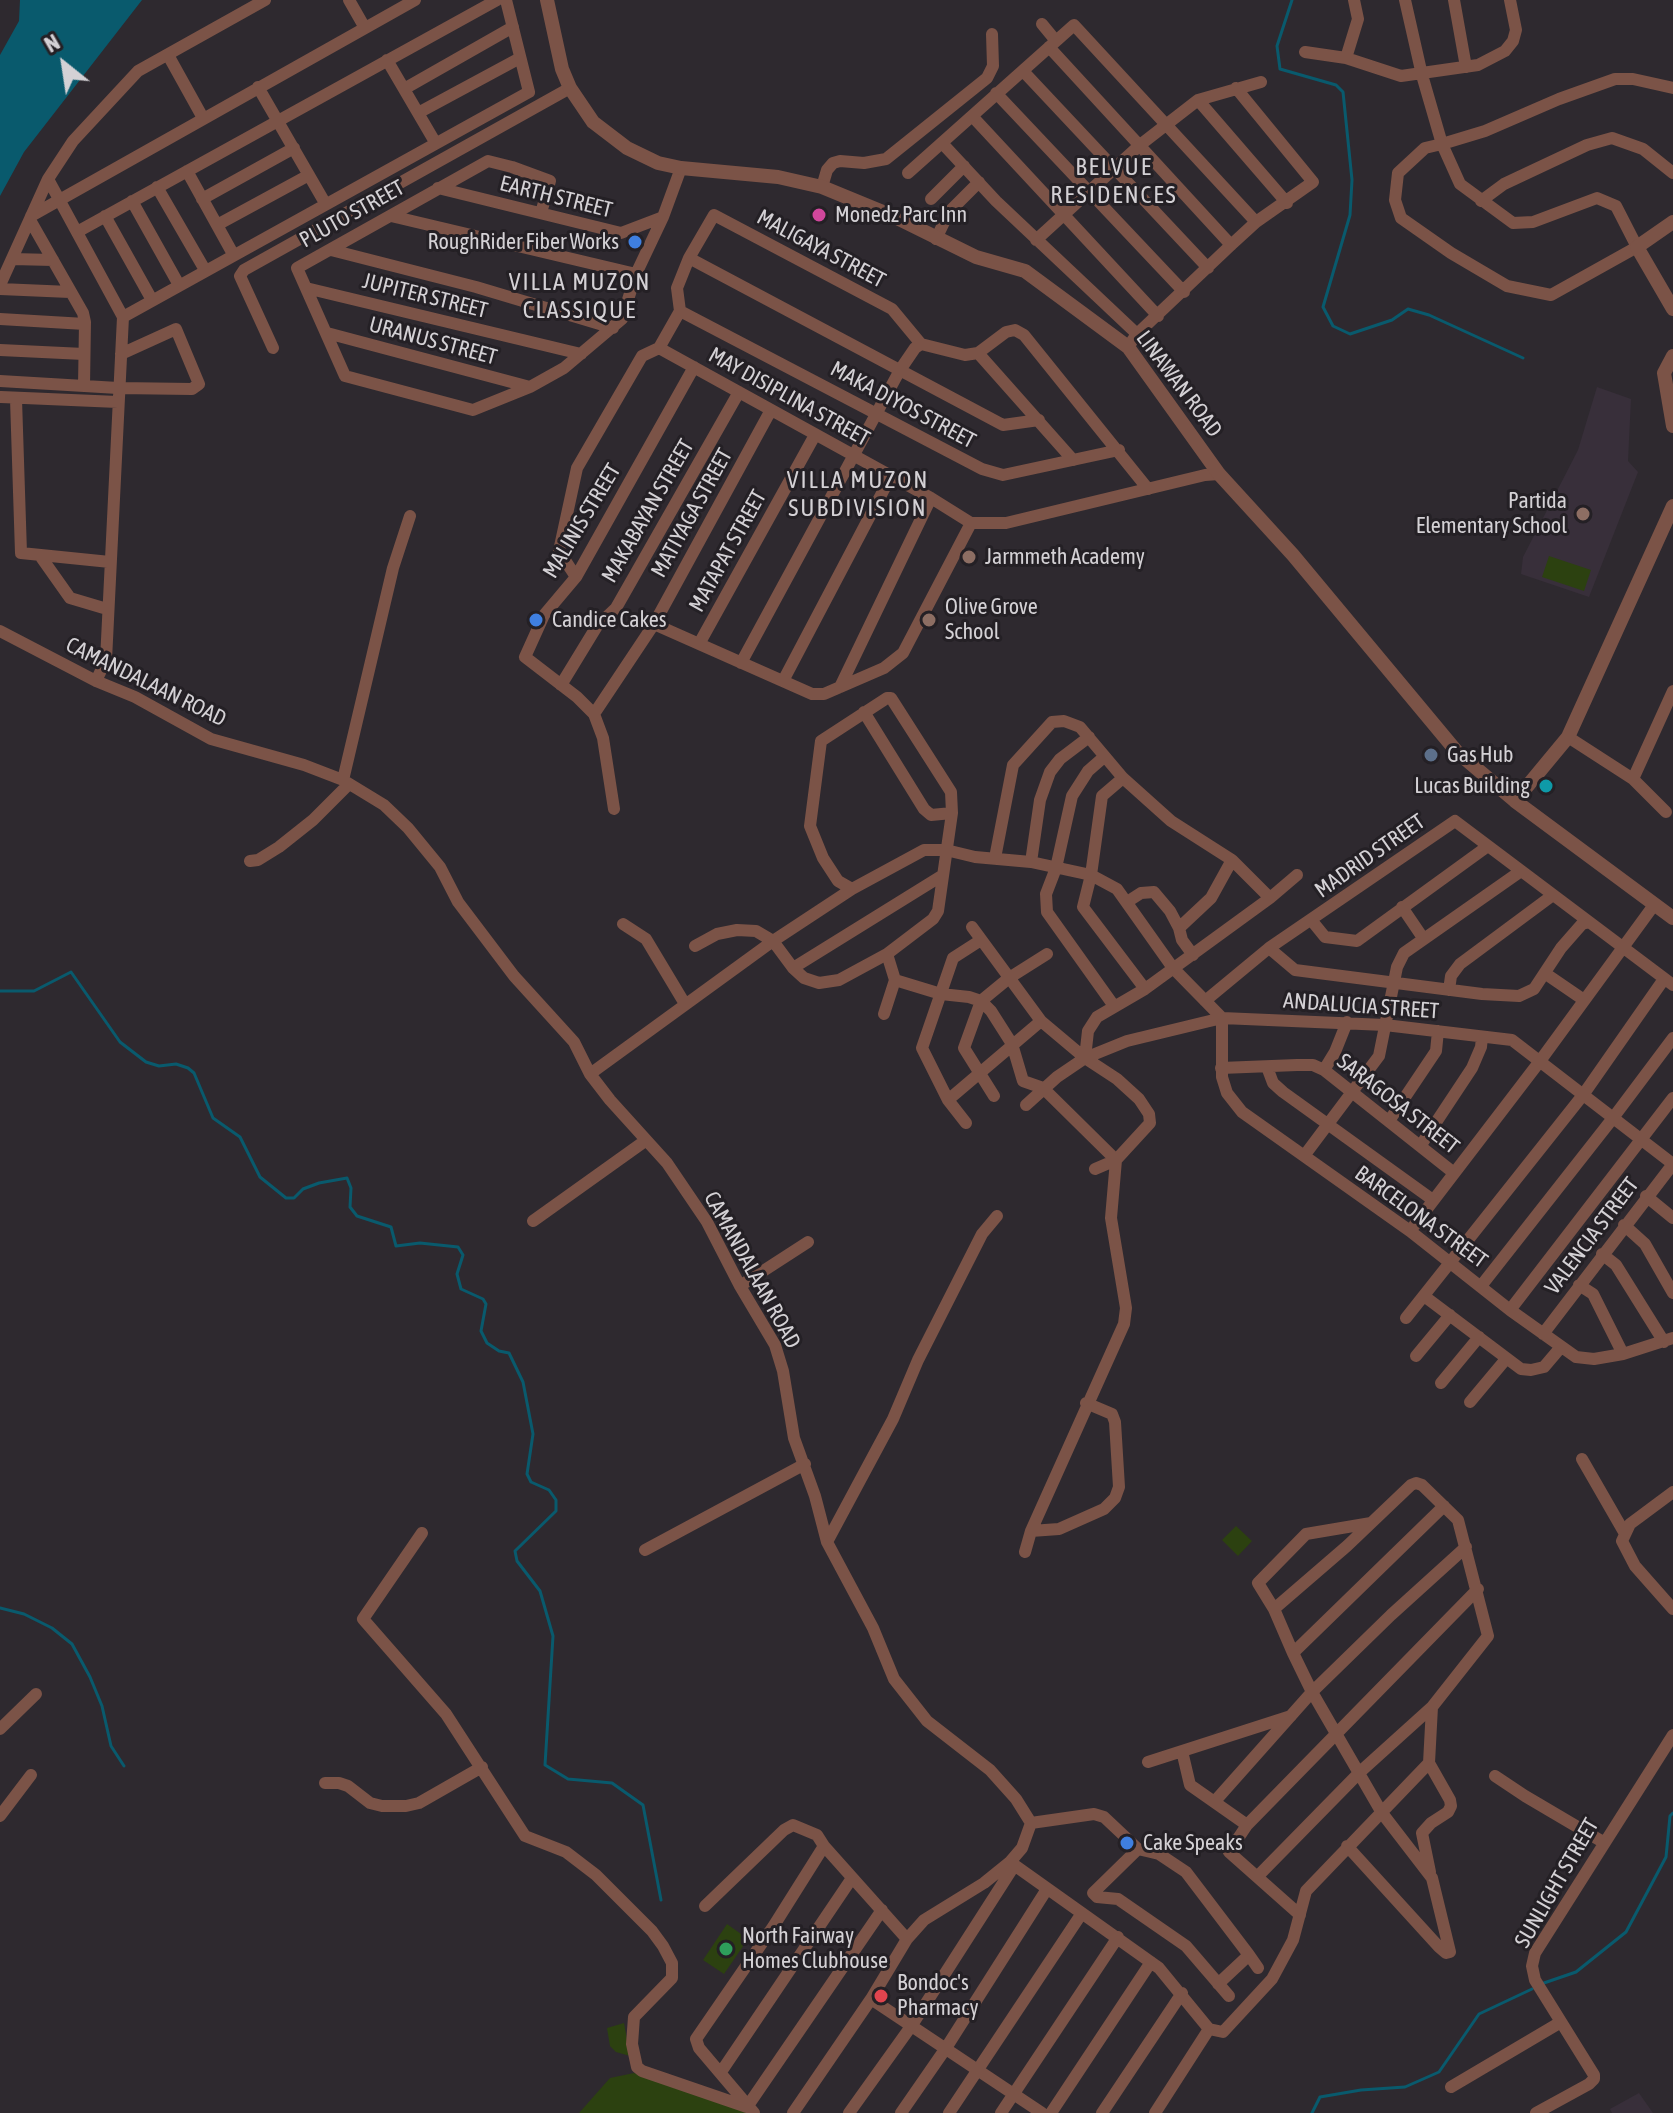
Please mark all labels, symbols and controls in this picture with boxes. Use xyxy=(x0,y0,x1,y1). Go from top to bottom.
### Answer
north arrow xyxy=(24,24,104,104)
text: N xyxy=(40,29,64,58)
district label: BELVUE RESIDENCES xyxy=(1050,153,1178,209)
street label: EARTH STREET xyxy=(497,170,615,224)
street label: PLUTO STREET xyxy=(295,174,409,254)
place label: Monedz Parc Inn xyxy=(835,202,967,228)
street label: MALIGAYA STREET xyxy=(752,204,890,294)
marker: Monedz Parc Inn xyxy=(810,206,828,224)
place label: RoughRider Fiber Works xyxy=(428,229,619,255)
marker: RoughRider Fiber Works xyxy=(626,233,644,251)
street label: JUPITER STREET xyxy=(360,268,490,324)
district label: VILLA MUZON CLASSIQUE xyxy=(509,268,651,324)
street label: URANUS STREET xyxy=(366,311,500,371)
street label: LINAWAN ROAD xyxy=(1130,326,1228,442)
street label: MAY DISIPLINA STREET xyxy=(704,342,874,452)
street label: MAKA DIYOS STREET xyxy=(826,356,980,454)
street label: MAKABAYAN STREET xyxy=(596,435,700,587)
street label: MATIYAGA STREET xyxy=(646,444,738,582)
street label: MALINIS STREET xyxy=(538,459,626,583)
district label: VILLA MUZON SUBDIVISION xyxy=(787,466,929,522)
street label: MATAPAT STREET xyxy=(684,486,772,616)
place label: Partida Elementary School xyxy=(1416,488,1567,540)
marker: Partida Elementary School xyxy=(1574,505,1592,523)
place label: Jarmmeth Academy xyxy=(985,544,1145,570)
marker: Jarmmeth Academy xyxy=(960,548,978,566)
place label: Olive Grove School xyxy=(945,594,1038,646)
place label: Candice Cakes xyxy=(552,607,667,633)
marker: Candice Cakes xyxy=(527,611,545,629)
marker: Olive Grove School xyxy=(920,611,938,629)
street label: CAMANDALAAN ROAD xyxy=(62,632,230,732)
place label: Gas Hub xyxy=(1447,742,1514,768)
marker: Gas Hub xyxy=(1422,746,1440,764)
place label: Lucas Building xyxy=(1414,773,1530,799)
marker: Lucas Building xyxy=(1537,777,1555,795)
street label: MADRID STREET xyxy=(1310,808,1430,904)
street label: ANDALUCIA STREET xyxy=(1282,987,1440,1025)
street label: SARAGOSA STREET xyxy=(1332,1048,1464,1160)
street label: BARCELONA STREET xyxy=(1350,1160,1492,1274)
street label: VALENCIA STREET xyxy=(1539,1172,1645,1300)
street label: CAMANDALAAN ROAD xyxy=(698,1187,806,1353)
street label: SUNLIGHT STREET xyxy=(1509,1814,1605,1952)
place label: Cake Speaks xyxy=(1143,1830,1243,1856)
marker: Cake Speaks xyxy=(1118,1834,1136,1852)
place label: North Fairway Homes Clubhouse xyxy=(742,1923,888,1974)
marker: North Fairway Homes Clubhouse xyxy=(717,1940,735,1958)
place label: Bondoc's Pharmacy xyxy=(897,1970,978,2022)
marker: Bondoc's Pharmacy xyxy=(872,1987,890,2005)

